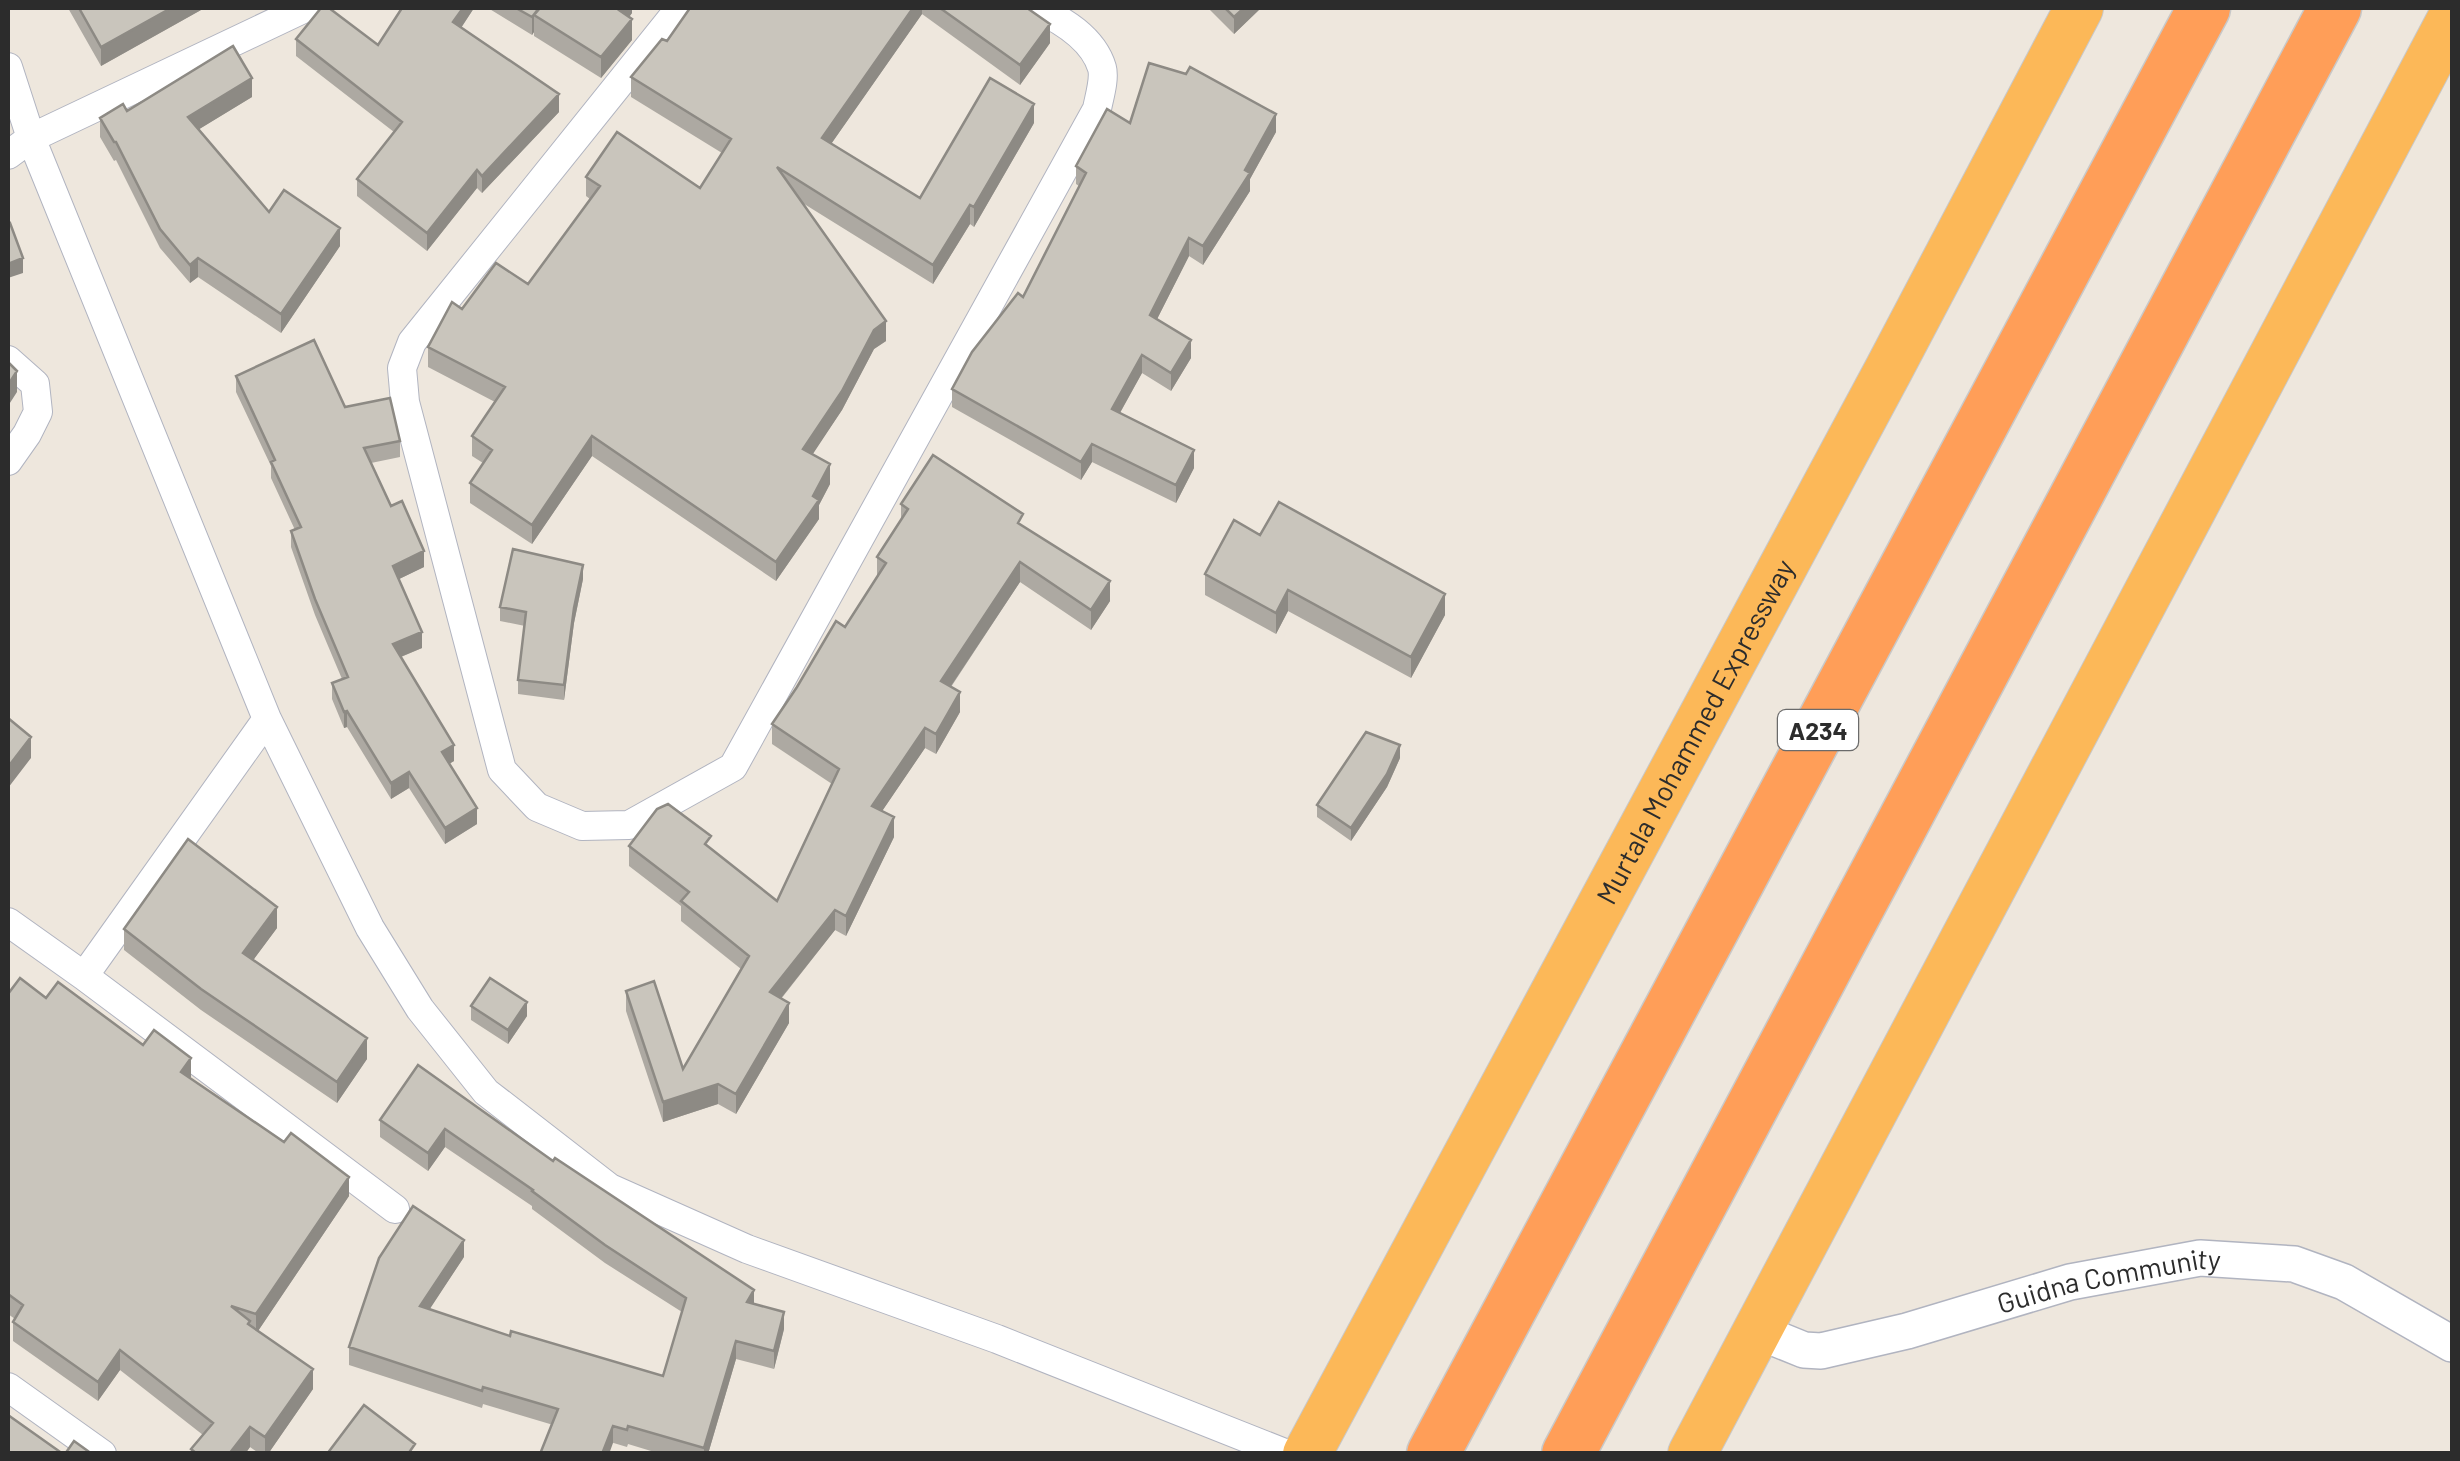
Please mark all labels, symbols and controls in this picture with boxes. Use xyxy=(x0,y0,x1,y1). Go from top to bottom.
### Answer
street label: Murtala Mohammed Expressway xyxy=(1588,553,1801,910)
road number: A234 xyxy=(1778,710,1858,750)
street label: Guidna Community xyxy=(1993,1241,2222,1320)

